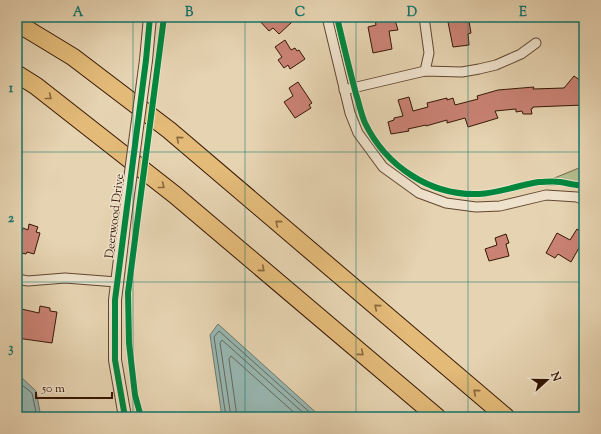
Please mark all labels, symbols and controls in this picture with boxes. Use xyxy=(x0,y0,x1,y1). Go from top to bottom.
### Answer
text: A xyxy=(73,4,84,22)
text: B xyxy=(185,4,194,22)
text: C xyxy=(295,4,305,22)
text: D xyxy=(407,4,417,22)
text: E xyxy=(519,4,527,22)
text: 1 xyxy=(9,80,14,98)
one-way arrow xyxy=(45,92,52,99)
one-way arrow xyxy=(176,136,184,143)
street label: Deerwood Drive xyxy=(101,172,129,259)
one-way arrow xyxy=(158,181,165,188)
text: 2 xyxy=(8,210,15,228)
one-way arrow xyxy=(275,221,283,228)
one-way arrow xyxy=(257,265,265,272)
one-way arrow xyxy=(374,305,382,312)
text: 3 xyxy=(8,340,14,358)
one-way arrow xyxy=(357,348,364,355)
north arrow xyxy=(527,360,567,400)
text: N xyxy=(546,369,565,384)
scale bar xyxy=(36,374,112,400)
text: 50 m xyxy=(41,380,65,398)
one-way arrow xyxy=(473,389,481,396)

